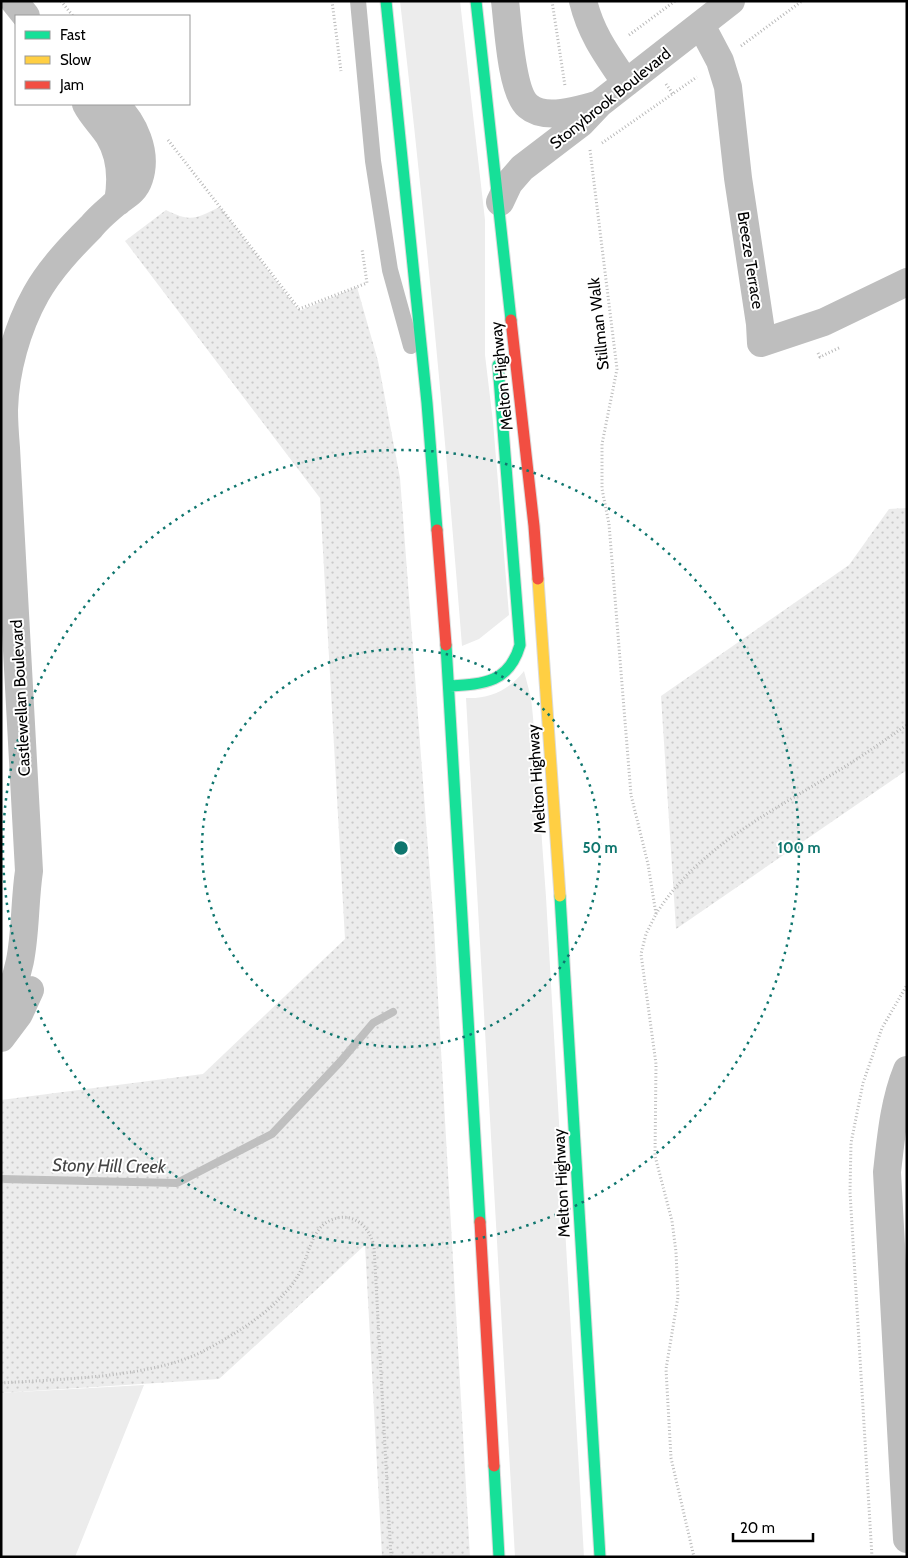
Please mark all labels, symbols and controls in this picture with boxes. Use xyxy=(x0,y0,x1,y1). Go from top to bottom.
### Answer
legend xyxy=(15,15,190,105)
text: Fast xyxy=(60,26,85,44)
street label: Stonybrook Boulevard xyxy=(546,44,675,153)
text: Slow xyxy=(60,51,91,69)
text: Jam xyxy=(59,76,84,94)
street label: Breeze Terrace xyxy=(733,210,768,310)
street label: Stillman Walk xyxy=(584,276,613,371)
street label: Melton Highway xyxy=(486,321,517,431)
street label: Castlewellan Boulevard xyxy=(7,619,34,777)
street label: Melton Highway xyxy=(523,724,550,834)
centre of rings xyxy=(392,839,410,857)
text: 50 m xyxy=(582,839,618,857)
text: 100 m xyxy=(777,839,821,857)
street label: Melton Highway xyxy=(549,1128,574,1238)
water label: Stony Hill Creek xyxy=(52,1154,167,1178)
scale bar xyxy=(733,1510,813,1542)
text: 20 m xyxy=(740,1519,775,1537)

